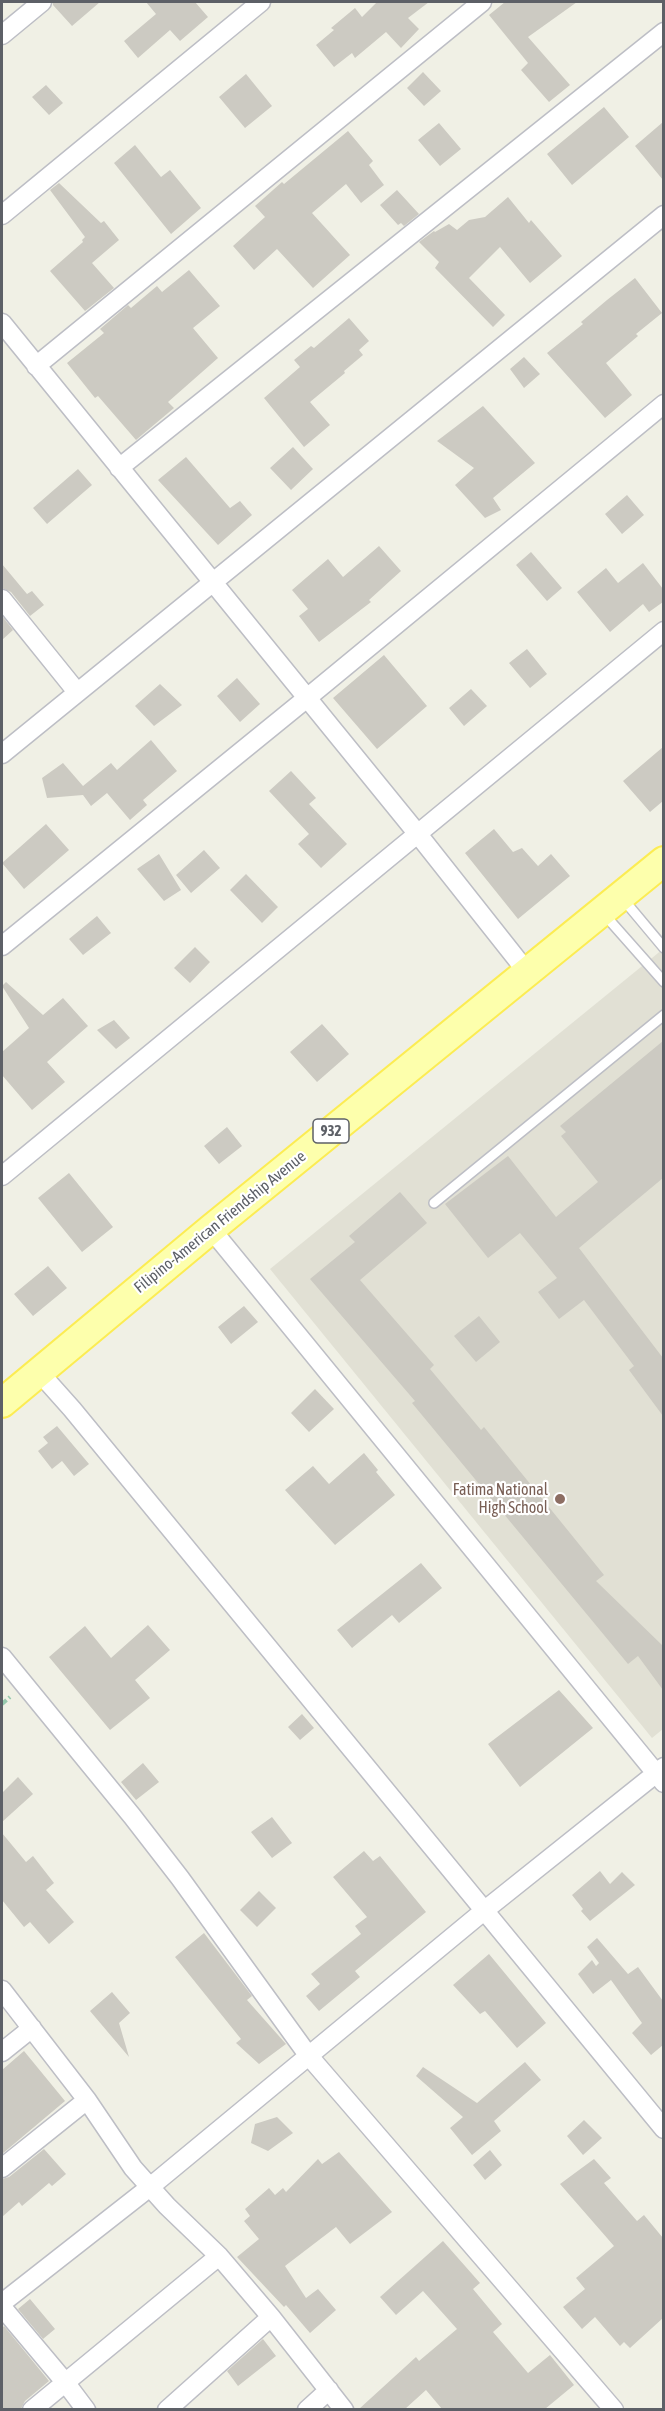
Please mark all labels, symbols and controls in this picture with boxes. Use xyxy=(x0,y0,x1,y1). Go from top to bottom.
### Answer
road number: 932 xyxy=(313,1119,349,1143)
street label: Filipino-American Friendship Avenue xyxy=(130,1147,310,1297)
place label: Fatima National High School xyxy=(453,1480,548,1518)
marker: Fatima National High School xyxy=(553,1492,567,1506)

